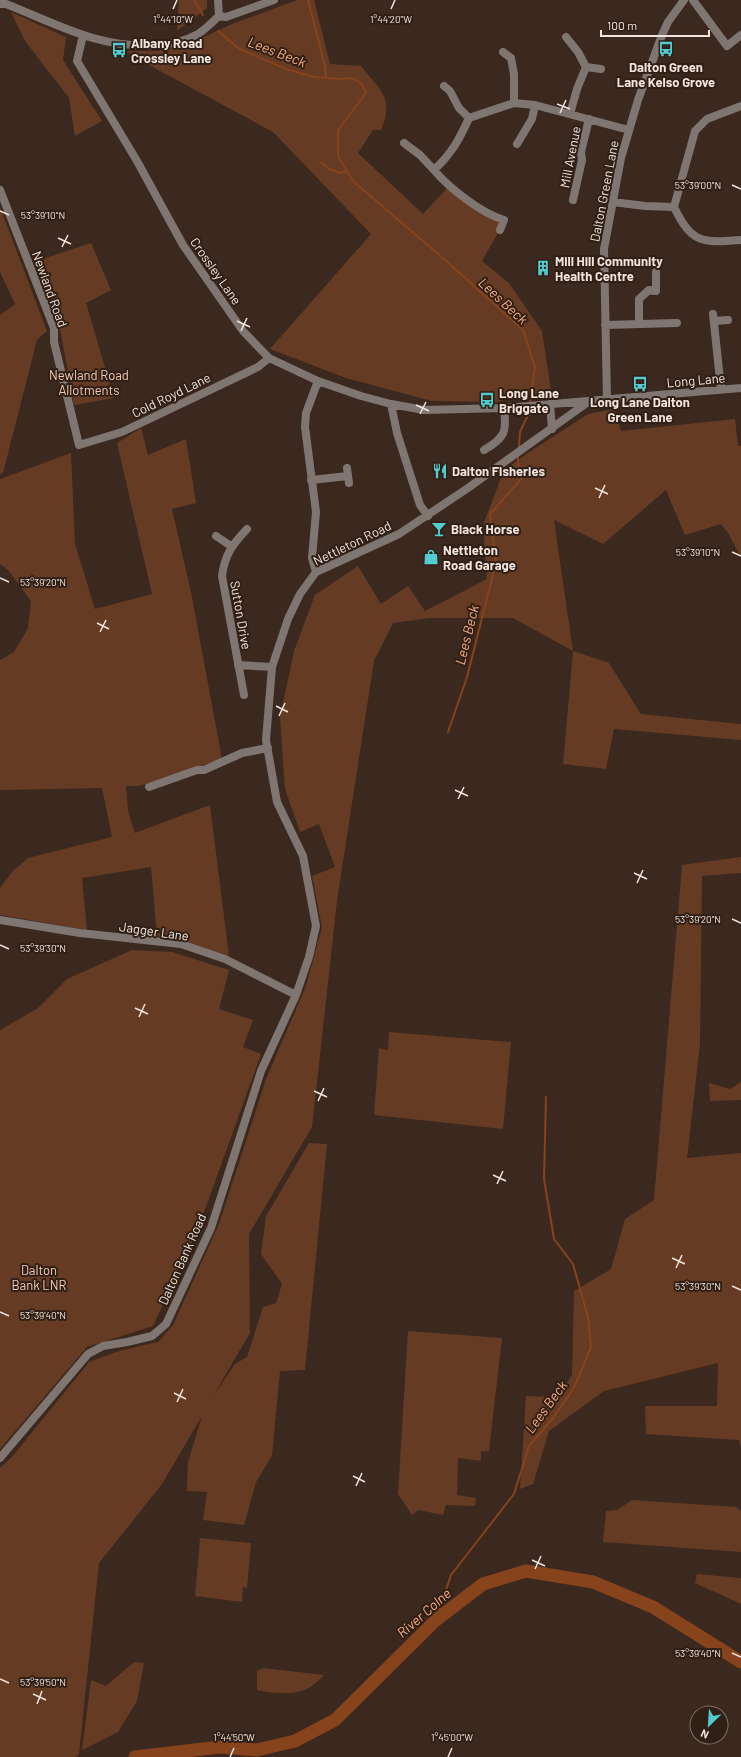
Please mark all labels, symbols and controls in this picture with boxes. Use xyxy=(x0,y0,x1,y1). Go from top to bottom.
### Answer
scale bar xyxy=(601,12,709,38)
text: 1°44'10"W xyxy=(153,13,193,25)
text: 1°44'20"W xyxy=(370,13,412,25)
text: 100 m xyxy=(607,18,637,32)
water label: Lees Beck xyxy=(246,33,309,70)
place label: Albany Road Crossley Lane xyxy=(131,35,211,66)
bus stop icon: Dalton Green Lane Kelso Grove xyxy=(657,40,675,58)
bus stop icon: Albany Road Crossley Lane xyxy=(110,41,128,59)
place label: Dalton Green Lane Kelso Grove xyxy=(617,59,715,90)
street label: Mill Avenue xyxy=(556,125,584,189)
street label: Dalton Green Lane xyxy=(586,139,622,243)
text: 53°39'00"N xyxy=(675,179,721,191)
text: 53°39'10"N xyxy=(21,209,65,221)
street label: Crossley Lane xyxy=(187,234,245,308)
street label: Newland Road xyxy=(29,249,71,329)
place label: Mill Hill Community Health Centre xyxy=(555,253,663,284)
building icon: Mill Hill Community Health Centre xyxy=(534,259,552,277)
water label: Lees Beck xyxy=(475,274,532,328)
park label: Newland Road Allotments xyxy=(49,367,129,398)
street label: Cold Royd Lane xyxy=(129,369,213,421)
street label: Long Lane xyxy=(666,369,726,391)
bus stop icon: Long Lane Dalton Green Lane xyxy=(631,375,649,393)
place label: Long Lane Briggate xyxy=(499,385,559,416)
bus stop icon: Long Lane Briggate xyxy=(478,391,496,409)
place label: Long Lane Dalton Green Lane xyxy=(590,394,690,425)
restaurant icon: Dalton Fisheries xyxy=(431,462,449,480)
place label: Dalton Fisheries xyxy=(452,463,545,479)
street label: Nettleton Road xyxy=(310,517,394,569)
bar icon: Black Horse xyxy=(430,520,448,538)
place label: Black Horse xyxy=(451,521,520,537)
place label: Nettleton Road Garage xyxy=(443,542,516,573)
text: 53°39'10"N xyxy=(676,546,720,558)
shop icon: Nettleton Road Garage xyxy=(422,548,440,566)
text: 53°39'20"N xyxy=(20,576,66,588)
street label: Sutton Drive xyxy=(227,579,255,651)
water label: Lees Beck xyxy=(451,603,482,666)
text: 53°39'20"N xyxy=(675,913,721,925)
street label: Jagger Lane xyxy=(118,918,190,944)
text: 53°39'30"N xyxy=(20,942,66,954)
street label: Dalton Bank Road xyxy=(155,1211,209,1307)
park label: Dalton Bank LNR xyxy=(12,1262,67,1293)
text: 53°39'30"N xyxy=(675,1280,721,1292)
text: 53°39'40"N xyxy=(20,1309,66,1321)
water label: Lees Beck xyxy=(521,1377,570,1436)
water label: River Colne xyxy=(393,1585,454,1641)
text: 53°39'40"N xyxy=(675,1647,721,1659)
text: 53°39'50"N xyxy=(20,1676,66,1688)
north arrow xyxy=(689,1705,729,1745)
text: N xyxy=(698,1727,711,1742)
text: 1°44'50"W xyxy=(213,1731,255,1743)
text: 1°45'00"W xyxy=(431,1731,473,1743)

